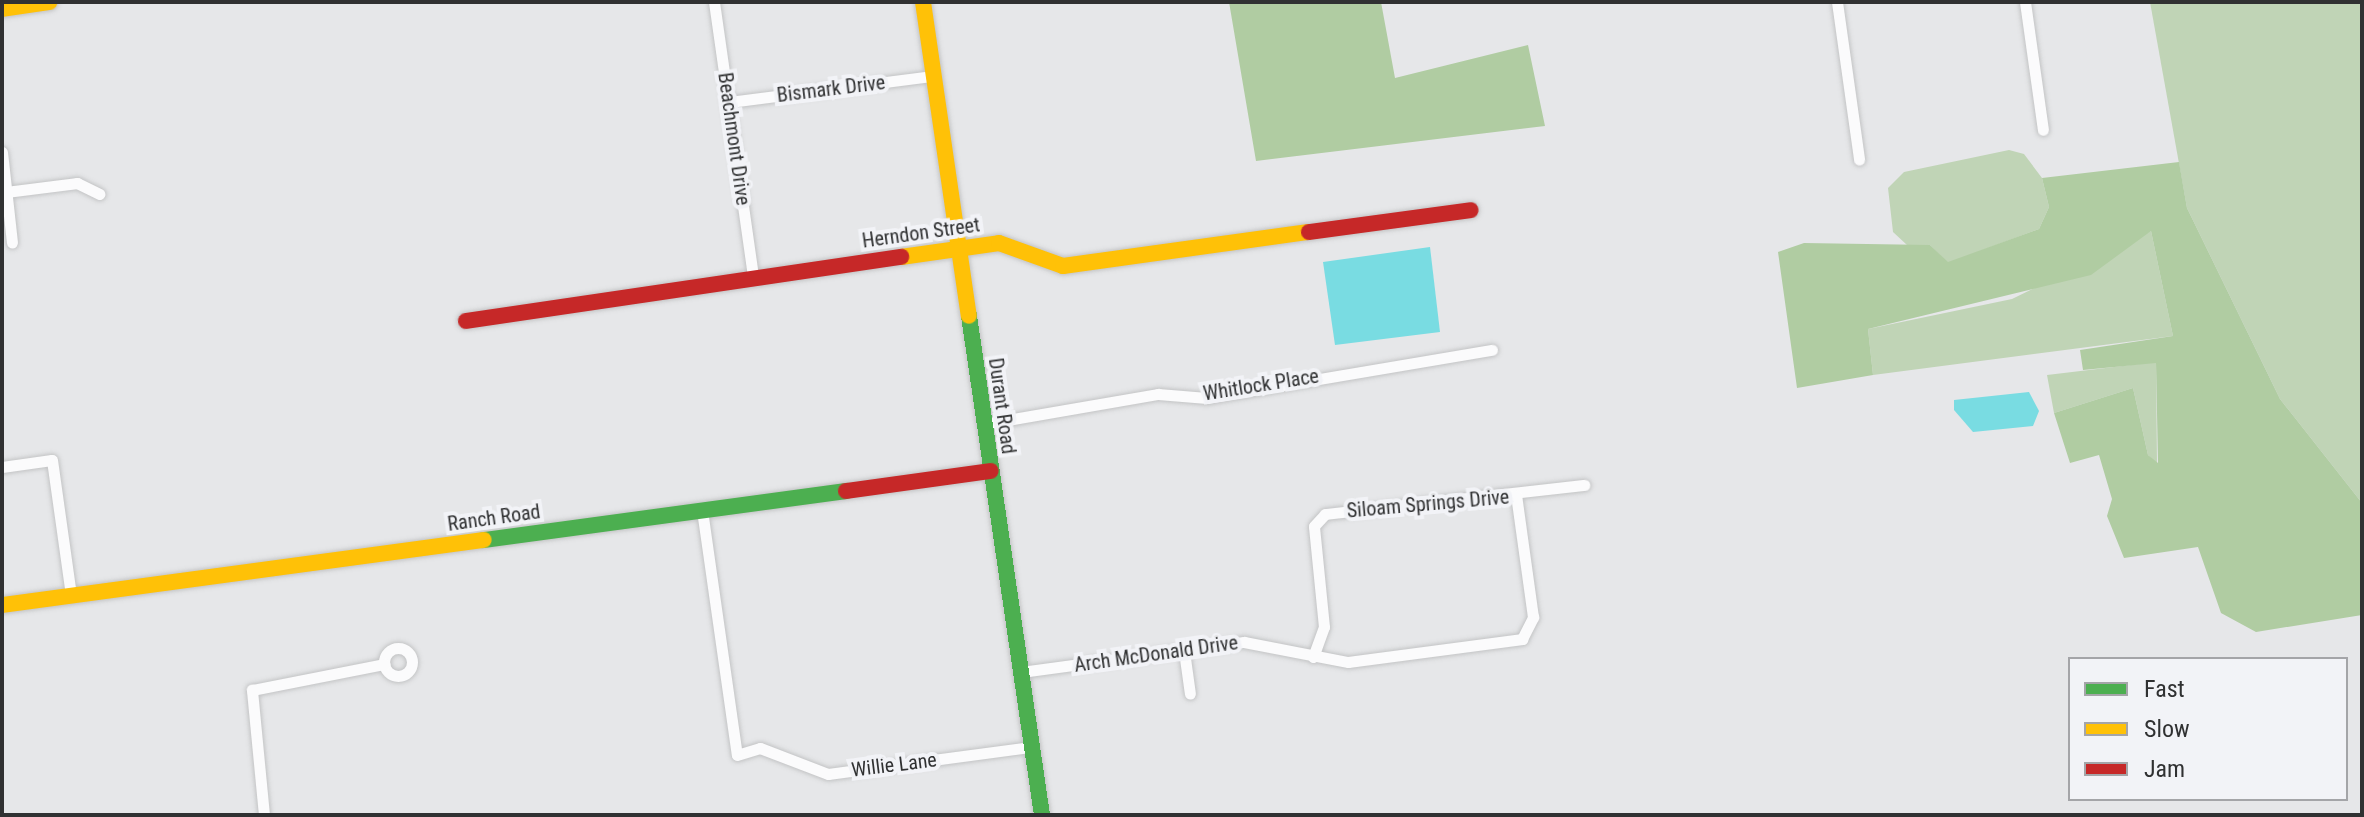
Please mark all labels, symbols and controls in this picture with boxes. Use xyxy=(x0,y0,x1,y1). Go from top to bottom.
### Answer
street label: Bismark Drive xyxy=(776,70,886,108)
street label: Beachmont Drive xyxy=(713,71,755,207)
street label: Herndon Street xyxy=(861,213,981,253)
street label: Durant Road xyxy=(983,356,1021,456)
street label: Whitlock Place xyxy=(1201,364,1321,406)
street label: Siloam Springs Drive xyxy=(1346,485,1510,523)
street label: Ranch Road xyxy=(446,500,542,536)
street label: Arch McDonald Drive xyxy=(1073,631,1239,677)
legend xyxy=(2068,657,2348,801)
text: Fast xyxy=(2144,675,2185,703)
text: Slow xyxy=(2144,715,2190,743)
street label: Willie Lane xyxy=(850,748,938,782)
text: Jam xyxy=(2144,755,2185,783)

